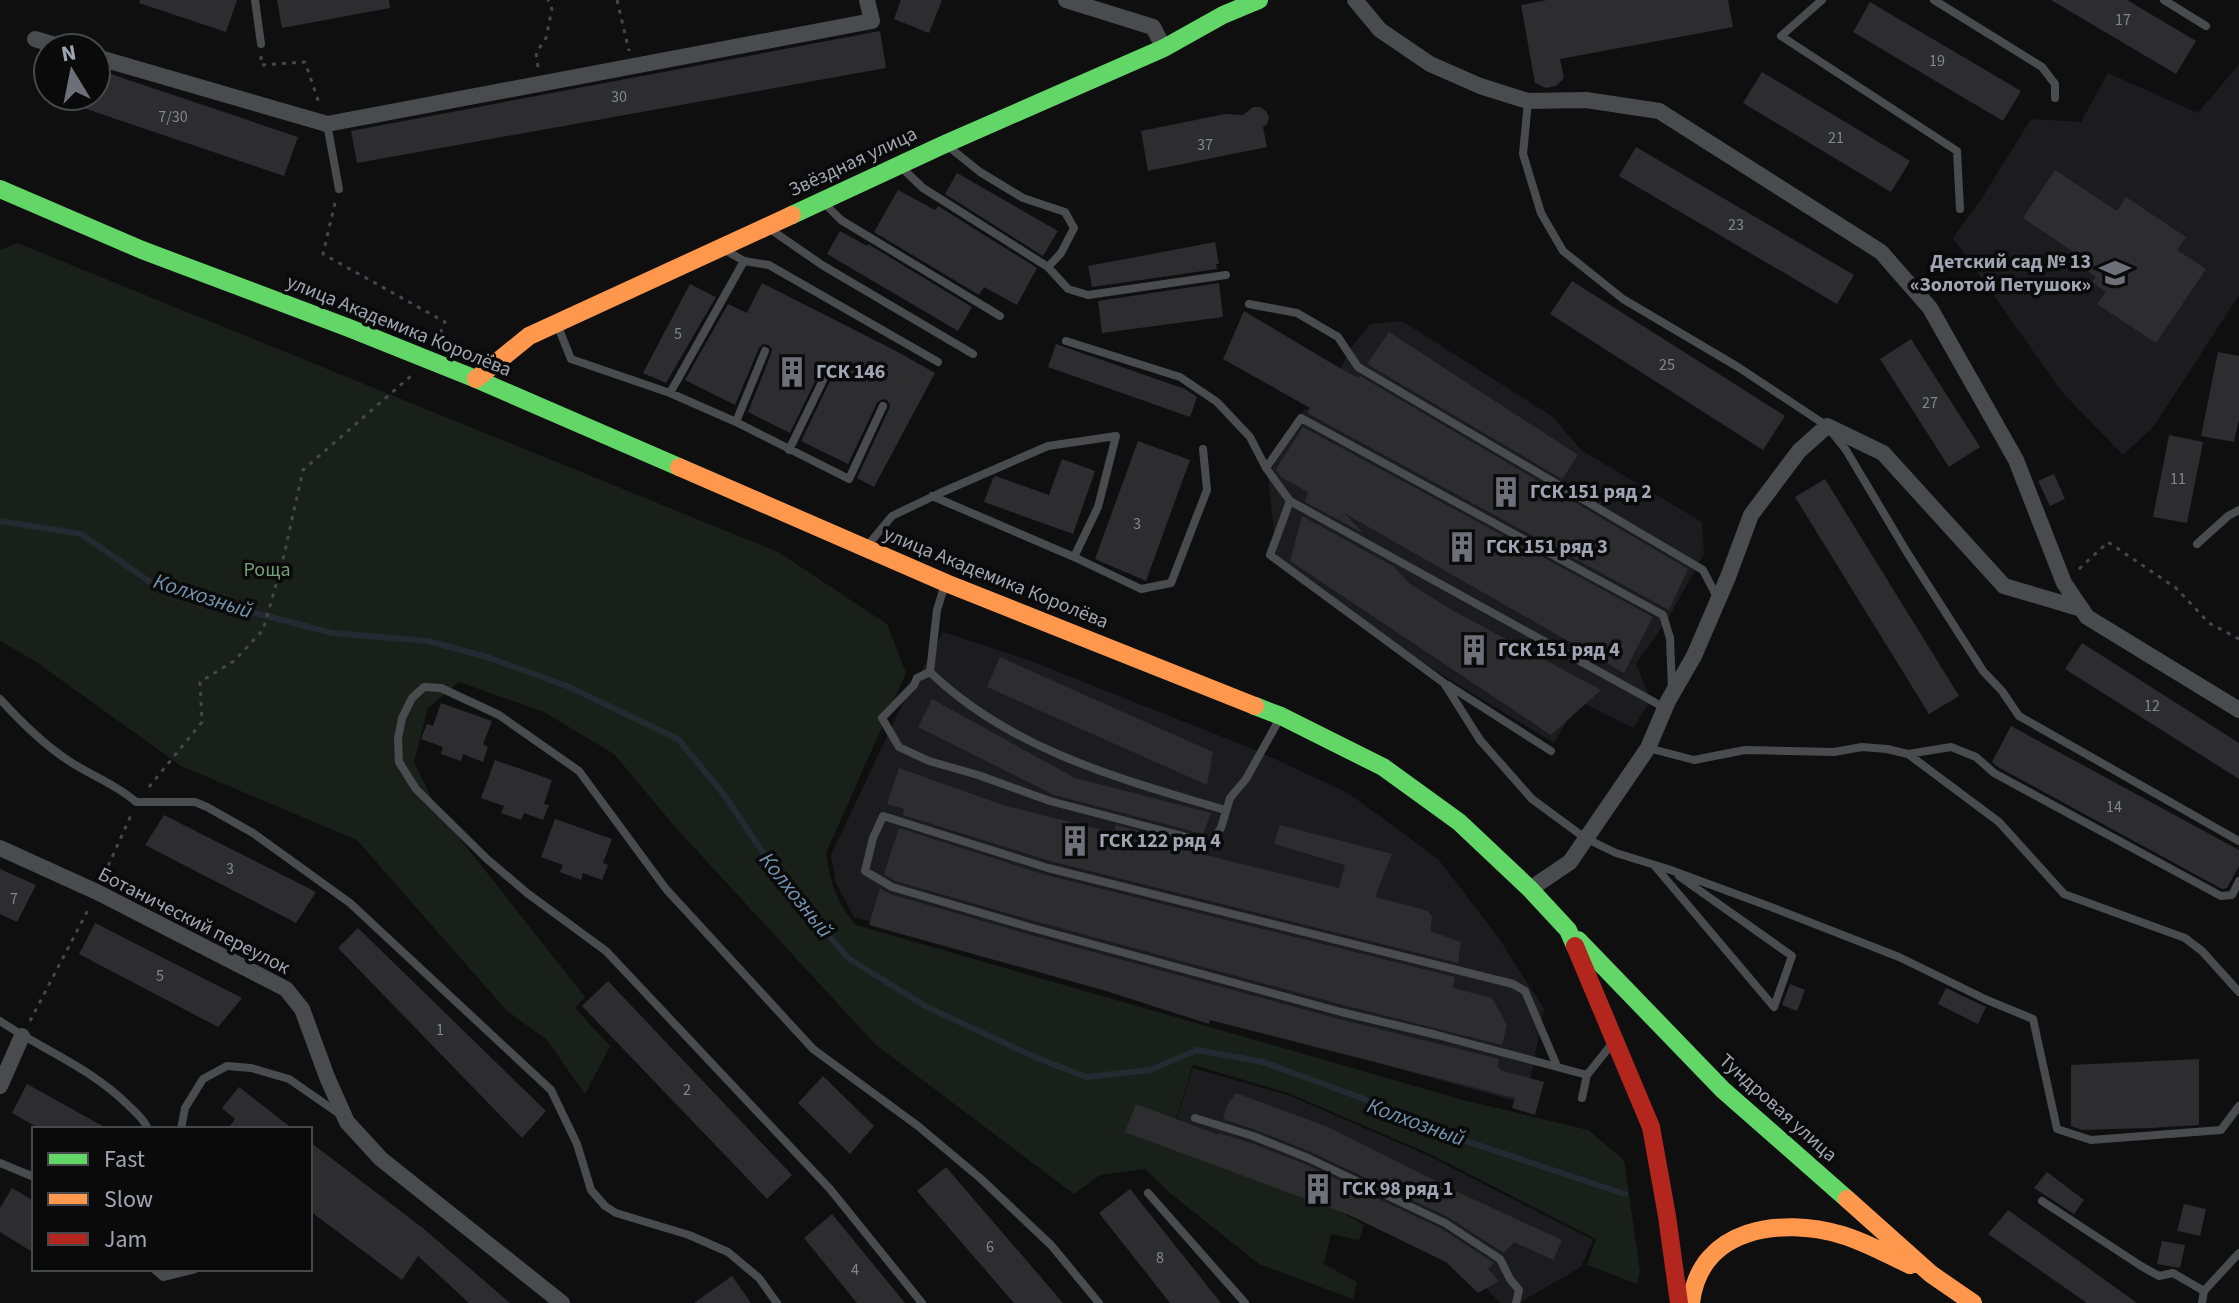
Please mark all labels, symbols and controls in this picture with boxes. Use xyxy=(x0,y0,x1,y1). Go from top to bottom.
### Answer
house number: 17 xyxy=(2115,9,2131,31)
north arrow xyxy=(32,32,112,112)
text: N xyxy=(59,36,79,70)
house number: 19 xyxy=(1929,50,1945,72)
house number: 30 xyxy=(611,86,627,108)
house number: 7/30 xyxy=(158,106,188,128)
street label: Звёздная улица xyxy=(784,120,922,204)
house number: 21 xyxy=(1828,127,1844,149)
house number: 37 xyxy=(1197,134,1213,156)
house number: 23 xyxy=(1728,214,1744,236)
place label: Детский сад № 13 «Золотой Петушок» xyxy=(1910,248,2091,299)
school or university icon: Детский сад № 13 «Золотой Петушок» xyxy=(2098,256,2132,290)
street label: улица Академика Королёва xyxy=(282,268,516,384)
house number: 5 xyxy=(674,323,682,345)
house number: 25 xyxy=(1659,354,1675,376)
building icon: ГСК 146 xyxy=(775,355,809,389)
place label: ГСК 146 xyxy=(816,358,885,386)
house number: 27 xyxy=(1922,392,1938,414)
house number: 11 xyxy=(2170,468,2186,490)
building icon: ГСК 151 ряд 2 xyxy=(1489,475,1523,509)
place label: ГСК 151 ряд 2 xyxy=(1530,478,1652,506)
house number: 3 xyxy=(1133,513,1141,535)
street label: улица Академика Королёва xyxy=(879,520,1113,636)
building icon: ГСК 151 ряд 3 xyxy=(1445,530,1479,564)
place label: ГСК 151 ряд 3 xyxy=(1486,533,1608,561)
park label: Роща xyxy=(243,556,291,584)
water label: Колхозный xyxy=(150,565,256,627)
building icon: ГСК 151 ряд 4 xyxy=(1457,633,1491,667)
place label: ГСК 151 ряд 4 xyxy=(1498,636,1620,664)
house number: 12 xyxy=(2144,695,2160,717)
house number: 14 xyxy=(2106,796,2122,818)
building icon: ГСК 122 ряд 4 xyxy=(1058,824,1092,858)
place label: ГСК 122 ряд 4 xyxy=(1099,827,1221,855)
water label: Колхозный xyxy=(751,845,841,945)
house number: 3 xyxy=(226,858,234,880)
street label: Ботанический переулок xyxy=(93,860,295,982)
house number: 7 xyxy=(10,888,18,910)
house number: 5 xyxy=(156,965,164,987)
house number: 1 xyxy=(436,1019,444,1041)
street label: Тундровая улица xyxy=(1713,1047,1843,1169)
house number: 2 xyxy=(683,1079,691,1101)
water label: Колхозный xyxy=(1363,1090,1469,1154)
legend xyxy=(32,1127,312,1271)
text: Fast xyxy=(104,1142,145,1177)
building icon: ГСК 98 ряд 1 xyxy=(1301,1172,1335,1206)
place label: ГСК 98 ряд 1 xyxy=(1342,1175,1453,1203)
text: Slow xyxy=(104,1182,153,1217)
text: Jam xyxy=(104,1222,148,1257)
house number: 6 xyxy=(986,1236,994,1258)
house number: 8 xyxy=(1156,1247,1164,1269)
house number: 4 xyxy=(851,1259,859,1281)

